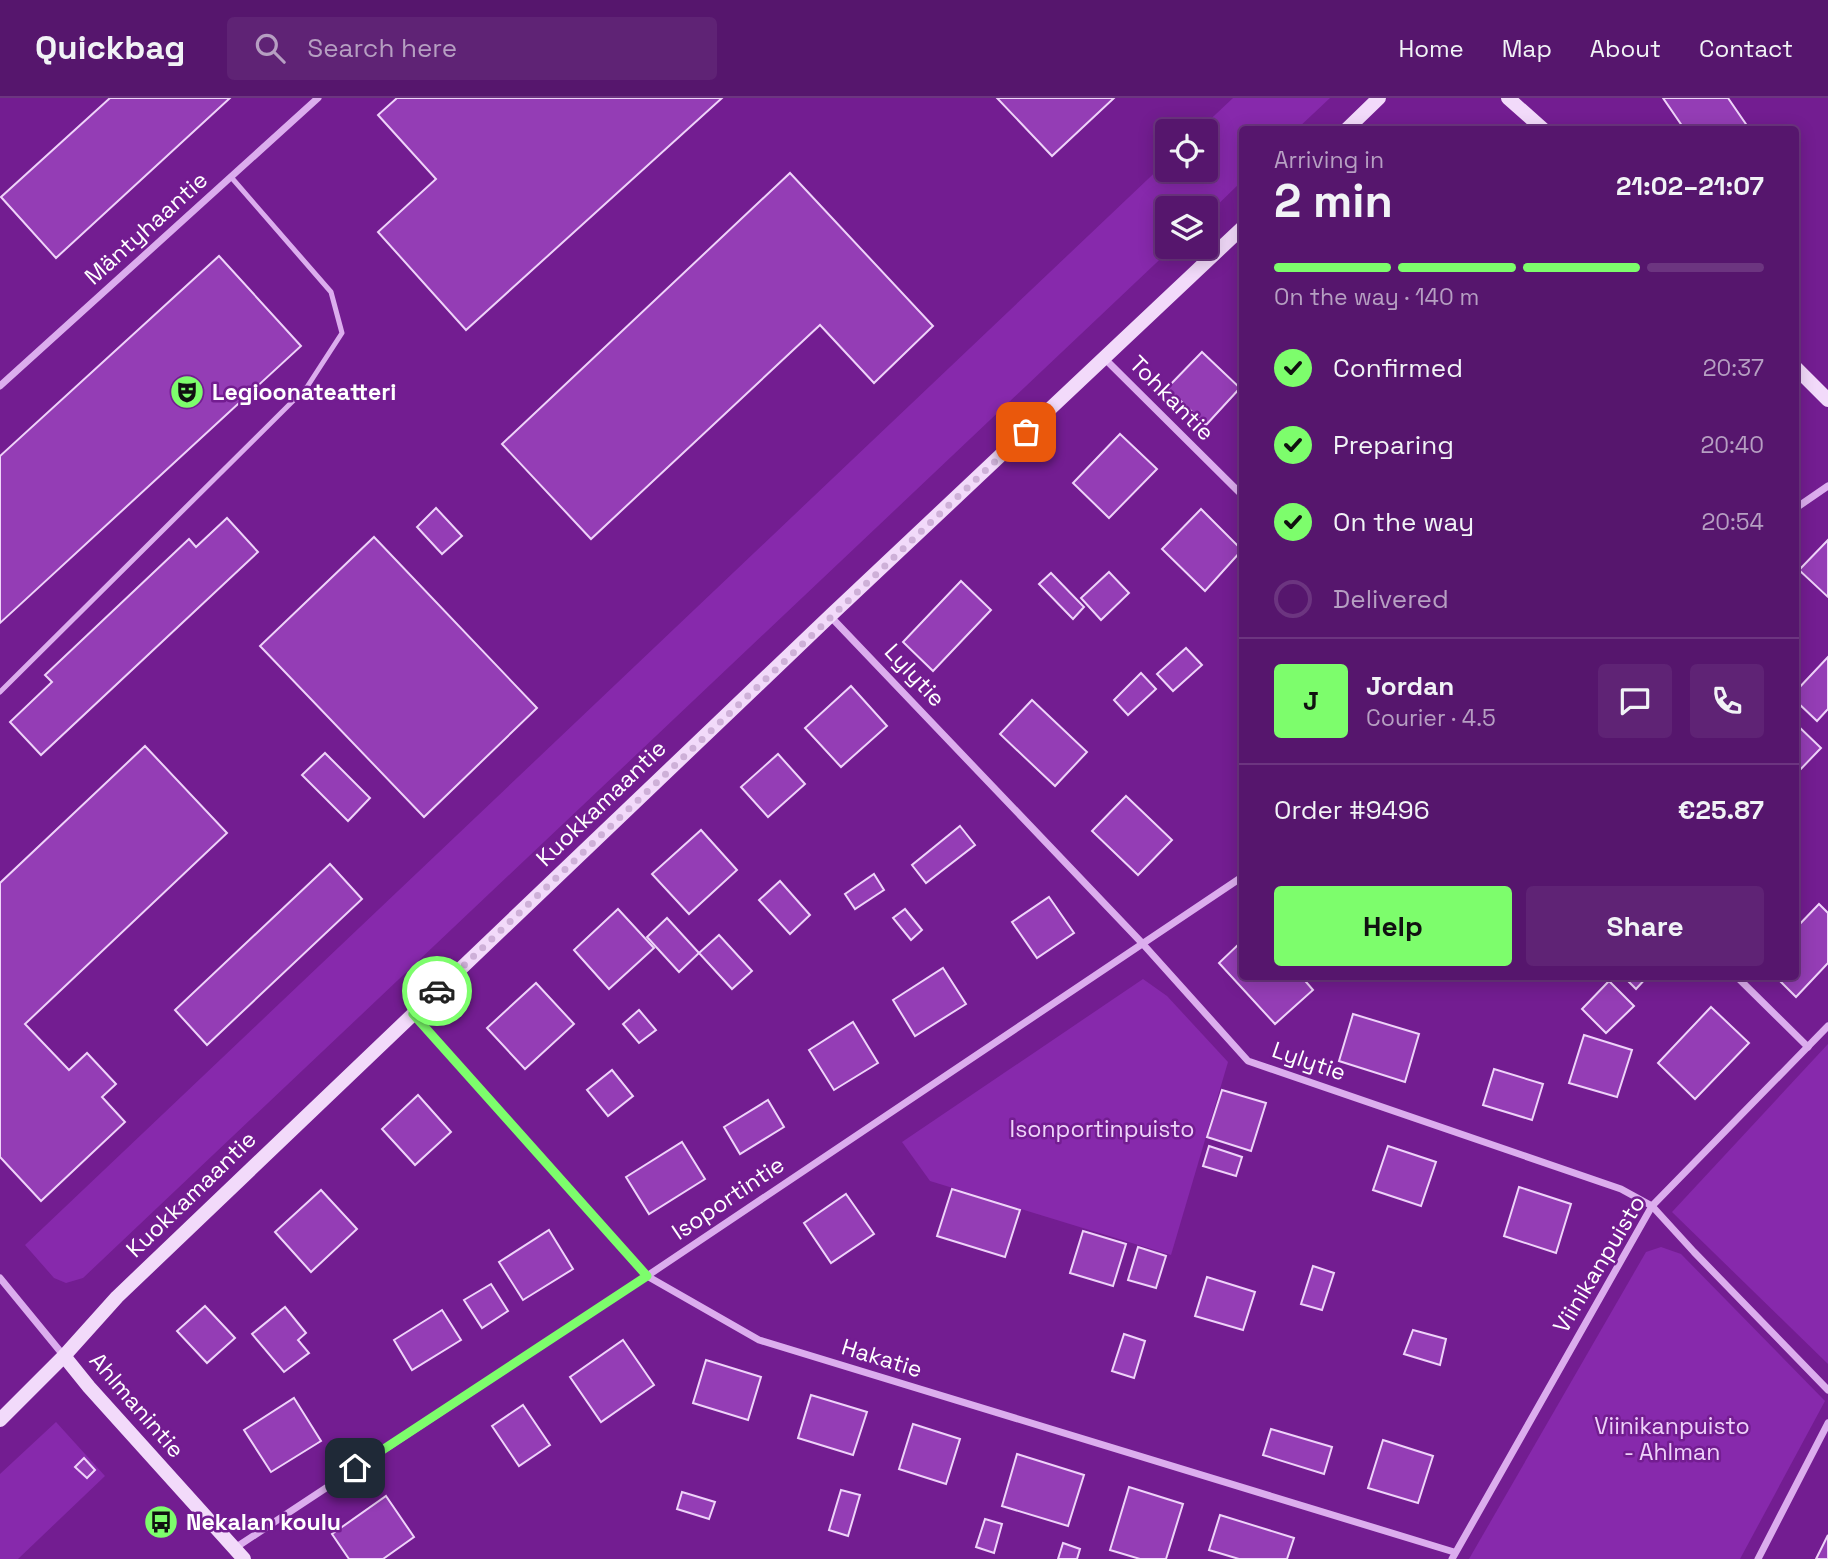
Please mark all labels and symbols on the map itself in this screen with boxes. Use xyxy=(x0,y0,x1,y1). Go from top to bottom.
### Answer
street label: Mäntyhaantie xyxy=(78,165,214,291)
street label: Tohkantie xyxy=(1123,349,1221,447)
theatre icon: Legioonateatteri xyxy=(168,373,206,411)
place label: Legioonateatteri xyxy=(212,377,396,407)
pin xyxy=(996,402,1056,462)
street label: Lylytie xyxy=(878,637,952,713)
street label: Kuokkamaantie xyxy=(530,733,672,873)
courier xyxy=(402,956,472,1026)
street label: Lylytie xyxy=(1268,1034,1350,1088)
park label: Isonportinpuisto xyxy=(1010,1114,1194,1144)
street label: Kuokkamaantie xyxy=(120,1124,262,1264)
street label: Isoportintie xyxy=(666,1149,790,1247)
street label: Viinikanpuisto xyxy=(1546,1190,1652,1338)
street label: Hakatie xyxy=(838,1332,926,1384)
street label: Ahlmanintie xyxy=(83,1346,191,1464)
park label: Viinikanpuisto - Ahlman xyxy=(1594,1411,1750,1467)
pin xyxy=(325,1438,385,1498)
bus stop icon: Nekalan koulu xyxy=(142,1503,180,1541)
place label: Nekalan koulu xyxy=(186,1507,341,1537)

